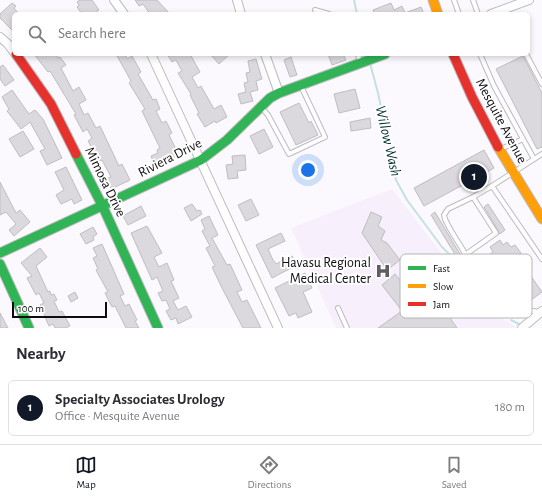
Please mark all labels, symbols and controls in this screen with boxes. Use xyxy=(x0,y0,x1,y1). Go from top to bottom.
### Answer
search box xyxy=(12,12,530,56)
icon: search xyxy=(26,23,48,45)
text: Search here xyxy=(58,26,126,41)
street label: Mesquite Avenue xyxy=(473,76,529,166)
water label: Willow Wash xyxy=(373,104,403,178)
street label: Riviera Drive xyxy=(136,136,204,180)
street label: Mimosa Drive xyxy=(82,145,128,219)
your location xyxy=(298,160,318,180)
pin: 1 xyxy=(461,162,487,192)
legend xyxy=(400,254,532,318)
place label: Havasu Regional Medical Center xyxy=(281,256,371,286)
hospital icon: Havasu Regional Medical Center xyxy=(374,262,392,280)
text: Fast xyxy=(433,263,451,274)
text: Slow xyxy=(433,281,454,292)
text: Jam xyxy=(433,299,450,310)
scale bar xyxy=(12,300,107,319)
text: 100 m xyxy=(18,303,44,314)
text: Nearby xyxy=(16,345,66,362)
text: Specialty Associates Urology xyxy=(55,392,225,407)
text: 1 xyxy=(28,401,32,414)
text: 180 m xyxy=(495,401,525,414)
text: Office · Mesquite Avenue xyxy=(55,410,180,423)
tab: Map xyxy=(75,454,97,491)
tab: Directions xyxy=(247,454,291,491)
tab: Saved xyxy=(442,454,467,491)

